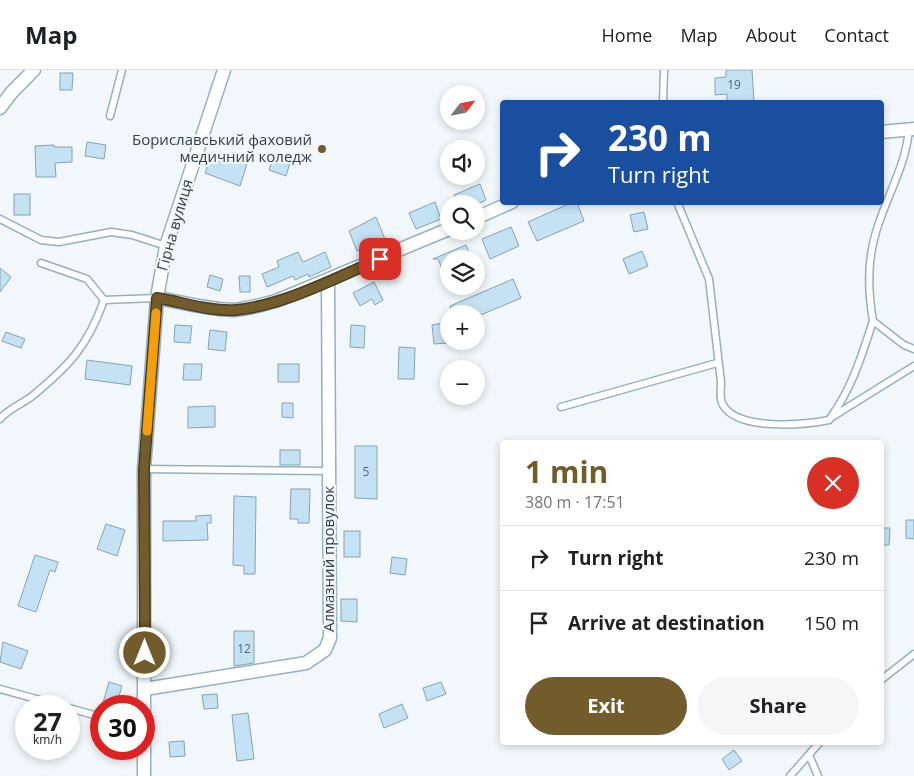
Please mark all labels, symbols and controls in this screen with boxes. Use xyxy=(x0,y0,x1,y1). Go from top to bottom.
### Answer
text: Map xyxy=(25,18,77,51)
text: Home xyxy=(602,23,652,47)
text: Map xyxy=(680,23,718,47)
text: About xyxy=(746,23,796,47)
text: Contact xyxy=(824,23,889,47)
house number: 19 xyxy=(727,76,741,93)
north arrow xyxy=(440,85,485,130)
map controls xyxy=(440,85,485,405)
text: 230 m xyxy=(608,114,712,161)
icon: right xyxy=(525,120,590,185)
place label: Бориславський фаховий медичний коледж xyxy=(132,129,312,166)
button: sound xyxy=(440,140,485,185)
marker: Бориславський фаховий медичний коледж xyxy=(316,143,328,155)
text: Turn right xyxy=(608,159,710,189)
street label: Гірна вулиця xyxy=(151,177,197,273)
button: search xyxy=(440,195,485,240)
pin xyxy=(359,238,401,280)
icon: arrive xyxy=(366,245,394,273)
button: layers xyxy=(440,250,485,295)
button: + xyxy=(440,305,485,350)
button: − xyxy=(440,360,485,405)
text: 1 min xyxy=(525,451,608,492)
button: close xyxy=(807,457,859,509)
house number: 5 xyxy=(363,463,370,480)
street label: Алмазний провулок xyxy=(318,486,338,632)
text: 380 m · 17:51 xyxy=(525,491,625,513)
icon: right xyxy=(525,544,553,572)
text: Turn right xyxy=(568,545,663,571)
text: 230 m xyxy=(804,545,859,571)
icon: arrive xyxy=(525,609,553,637)
text: Arrive at destination xyxy=(568,610,765,636)
text: 150 m xyxy=(804,610,859,636)
position arrow xyxy=(118,626,170,678)
house number: 12 xyxy=(237,640,251,657)
button: Exit xyxy=(525,677,687,735)
button: Share xyxy=(697,677,859,735)
speed limit sign: 30 xyxy=(90,695,155,760)
text: 27 xyxy=(33,704,62,738)
text: km/h xyxy=(33,731,62,748)

